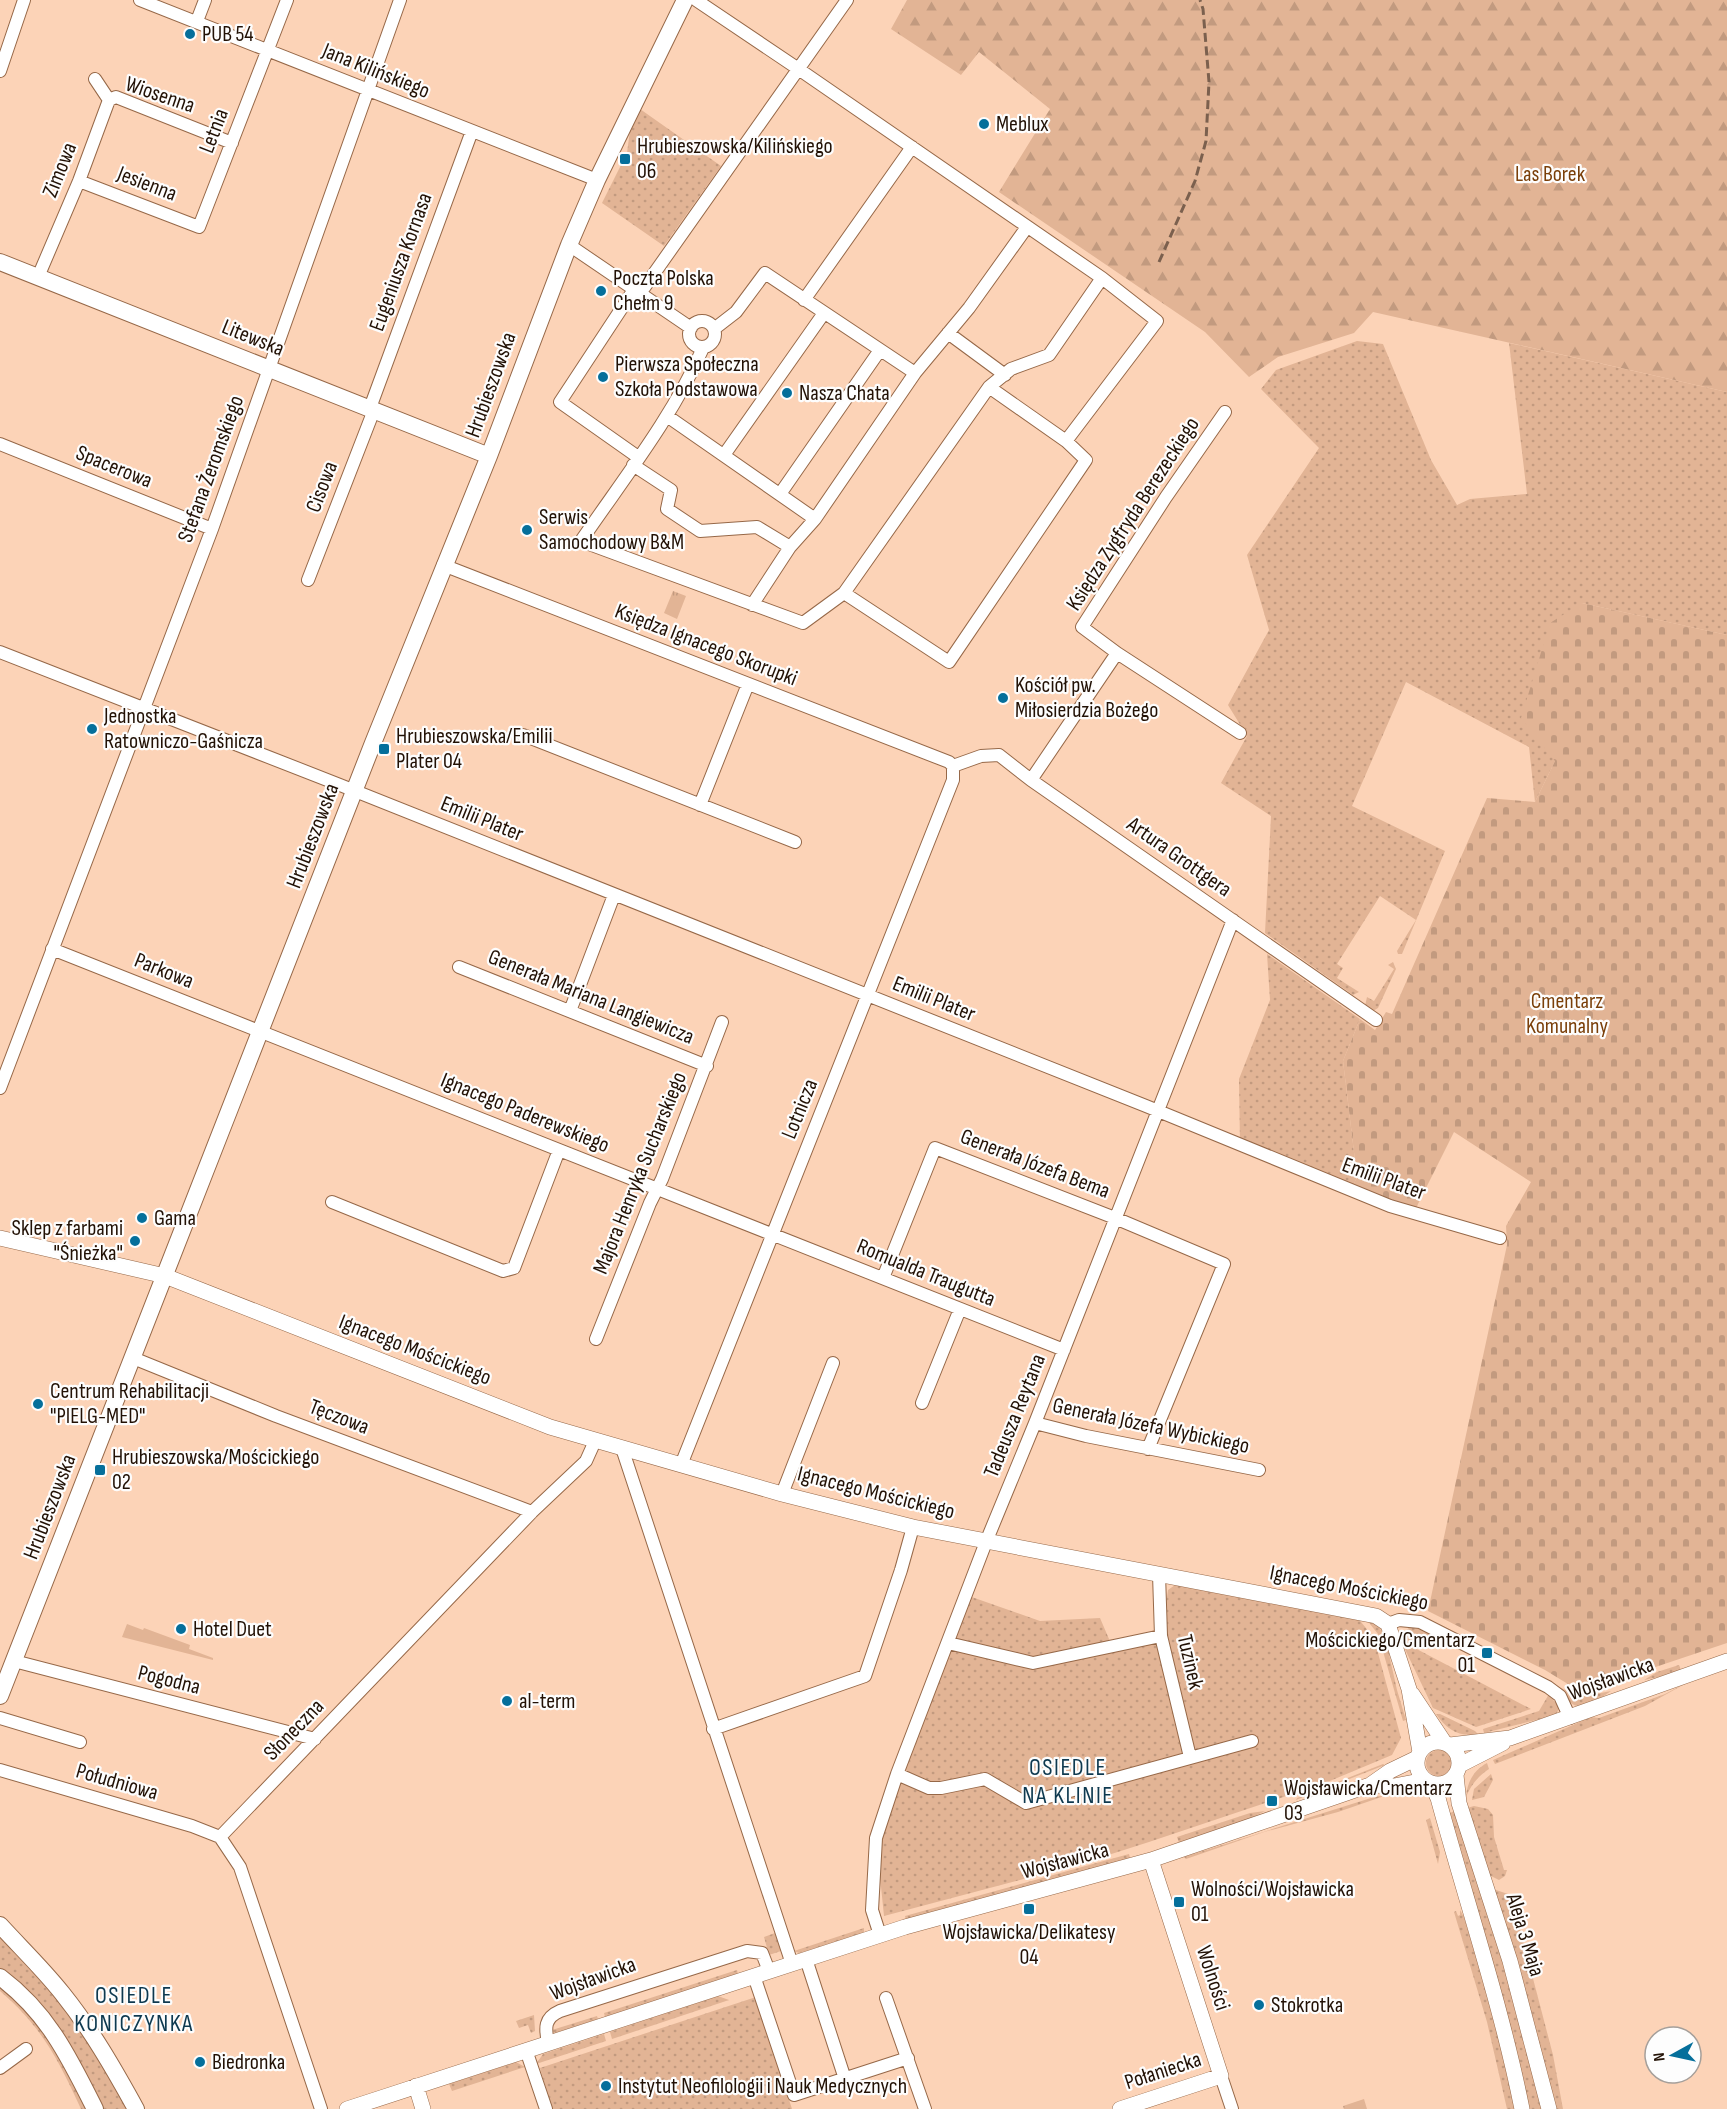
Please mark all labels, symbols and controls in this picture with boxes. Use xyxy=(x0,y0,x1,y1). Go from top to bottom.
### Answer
place label: PUB 54 xyxy=(202,21,254,48)
marker: PUB 54 xyxy=(183,27,197,41)
street label: Jana Kilińskiego xyxy=(317,37,434,105)
street label: Wiosenna xyxy=(122,71,198,119)
street label: Letnia xyxy=(193,105,235,157)
place label: Meblux xyxy=(996,111,1049,138)
marker: Meblux xyxy=(977,117,991,131)
place label: Hrubieszowska/Kilińskiego 06 xyxy=(637,133,833,185)
street label: Zimowa xyxy=(37,139,83,201)
marker: Hrubieszowska/Kilińskiego 06 xyxy=(618,152,632,166)
street label: Jesienna xyxy=(113,160,181,208)
park label: Las Borek xyxy=(1515,161,1586,188)
street label: Eugeniusza Kornasa xyxy=(363,189,439,335)
place label: Poczta Polska Chełm 9 xyxy=(613,265,714,317)
marker: Poczta Polska Chełm 9 xyxy=(594,284,608,298)
street label: Litewska xyxy=(218,313,288,363)
street label: Hrubieszowska xyxy=(459,329,523,441)
place label: Pierwsza Społeczna Szkoła Podstawowa xyxy=(615,351,759,403)
marker: Pierwsza Społeczna Szkoła Podstawowa xyxy=(596,370,610,384)
place label: Nasza Chata xyxy=(799,380,890,407)
marker: Nasza Chata xyxy=(780,386,794,400)
street label: Stefana Żeromskiego xyxy=(172,392,250,546)
street label: Księdza Zygfryda Berezeckiego xyxy=(1060,412,1206,616)
street label: Spacerowa xyxy=(72,439,156,495)
street label: Cisowa xyxy=(300,458,344,516)
place label: Serwis Samochodowy B&M xyxy=(539,504,684,556)
marker: Serwis Samochodowy B&M xyxy=(520,523,534,537)
street label: Księdza Ignacego Skorupki xyxy=(611,598,801,692)
place label: Kościół pw. Miłosierdzia Bożego xyxy=(1015,672,1158,724)
marker: Kościół pw. Miłosierdzia Bożego xyxy=(996,691,1010,705)
place label: Jednostka Ratowniczo-Gaśnicza xyxy=(103,703,263,755)
marker: Jednostka Ratowniczo-Gaśnicza xyxy=(85,722,99,736)
place label: Hrubieszowska/Emilii Plater 04 xyxy=(396,723,553,775)
marker: Hrubieszowska/Emilii Plater 04 xyxy=(377,742,391,756)
street label: Hrubieszowska xyxy=(281,780,345,892)
street label: Emilii Plater xyxy=(437,790,527,848)
street label: Artura Grottgera xyxy=(1121,810,1237,903)
street label: Generała Mariana Langiewicza xyxy=(484,943,698,1051)
street label: Parkowa xyxy=(130,947,198,995)
street label: Emilii Plater xyxy=(889,970,979,1028)
park label: Cmentarz Komunalny xyxy=(1526,988,1608,1040)
street label: Ignacego Paderewskiego xyxy=(437,1067,613,1159)
street label: Majora Henryka Sucharskiego xyxy=(587,1068,693,1278)
street label: Lotnicza xyxy=(776,1075,824,1143)
street label: Generała Józefa Bema xyxy=(956,1123,1114,1205)
street label: Emilii Plater xyxy=(1338,1151,1430,1207)
place label: Gama xyxy=(154,1205,196,1232)
marker: Gama xyxy=(135,1211,149,1225)
place label: Sklep z farbami "Śnieżka" xyxy=(12,1215,123,1267)
street label: Romualda Traugutta xyxy=(853,1233,999,1313)
marker: Sklep z farbami "Śnieżka" xyxy=(128,1234,142,1248)
street label: Ignacego Mościckiego xyxy=(335,1309,495,1391)
street label: Tadeusza Reytana xyxy=(978,1350,1052,1482)
place label: Centrum Rehabilitacji "PIELG-MED" xyxy=(50,1378,209,1430)
street label: Generała Józefa Wybickiego xyxy=(1050,1392,1252,1460)
street label: Tęczowa xyxy=(305,1393,373,1441)
marker: Centrum Rehabilitacji "PIELG-MED" xyxy=(31,1397,45,1411)
place label: Hrubieszowska/Mościckiego 02 xyxy=(112,1444,319,1496)
street label: Hrubieszowska xyxy=(18,1451,82,1563)
street label: Ignacego Mościckiego xyxy=(795,1460,957,1526)
marker: Hrubieszowska/Mościckiego 02 xyxy=(93,1463,107,1477)
street label: Ignacego Mościckiego xyxy=(1267,1559,1431,1617)
place label: Hotel Duet xyxy=(193,1616,272,1643)
marker: Hotel Duet xyxy=(174,1622,188,1636)
place label: Mościckiego/Cmentarz 01 xyxy=(1305,1627,1475,1679)
street label: Tuzinek xyxy=(1171,1632,1209,1693)
marker: Mościckiego/Cmentarz 01 xyxy=(1480,1646,1494,1660)
street label: Wojsławicka xyxy=(1564,1651,1658,1707)
street label: Pogodna xyxy=(135,1659,203,1701)
place label: al-term xyxy=(519,1688,575,1715)
street label: Słoneczna xyxy=(258,1694,330,1766)
marker: al-term xyxy=(500,1694,514,1708)
district label: OSIEDLE NA KLINIE xyxy=(1022,1753,1114,1810)
street label: Południowa xyxy=(73,1757,161,1807)
place label: Wojsławicka/Cmentarz 03 xyxy=(1284,1775,1452,1827)
marker: Wojsławicka/Cmentarz 03 xyxy=(1265,1794,1279,1808)
street label: Wojsławicka xyxy=(1018,1836,1112,1886)
place label: Wolności/Wojsławicka 01 xyxy=(1191,1876,1354,1928)
street label: Aleja 3 Maja xyxy=(1499,1889,1550,1980)
marker: Wolności/Wojsławicka 01 xyxy=(1172,1895,1186,1909)
marker: Wojsławicka/Delikatesy 04 xyxy=(1022,1902,1036,1916)
place label: Wojsławicka/Delikatesy 04 xyxy=(943,1919,1116,1971)
street label: Wolności xyxy=(1190,1942,1236,2014)
street label: Wojsławicka xyxy=(546,1951,640,2007)
district label: OSIEDLE KONICZYNKA xyxy=(74,1981,194,2038)
place label: Stokrotka xyxy=(1271,1992,1343,2019)
marker: Stokrotka xyxy=(1252,1998,1266,2012)
north arrow xyxy=(1643,2025,1703,2085)
street label: Połaniecka xyxy=(1121,2046,1205,2096)
place label: Biedronka xyxy=(212,2049,285,2076)
text: N xyxy=(1650,2051,1670,2062)
marker: Biedronka xyxy=(193,2055,207,2069)
place label: Instytut Neofilologii i Nauk Medycznych xyxy=(618,2073,907,2100)
marker: Instytut Neofilologii i Nauk Medycznych xyxy=(599,2079,613,2093)

